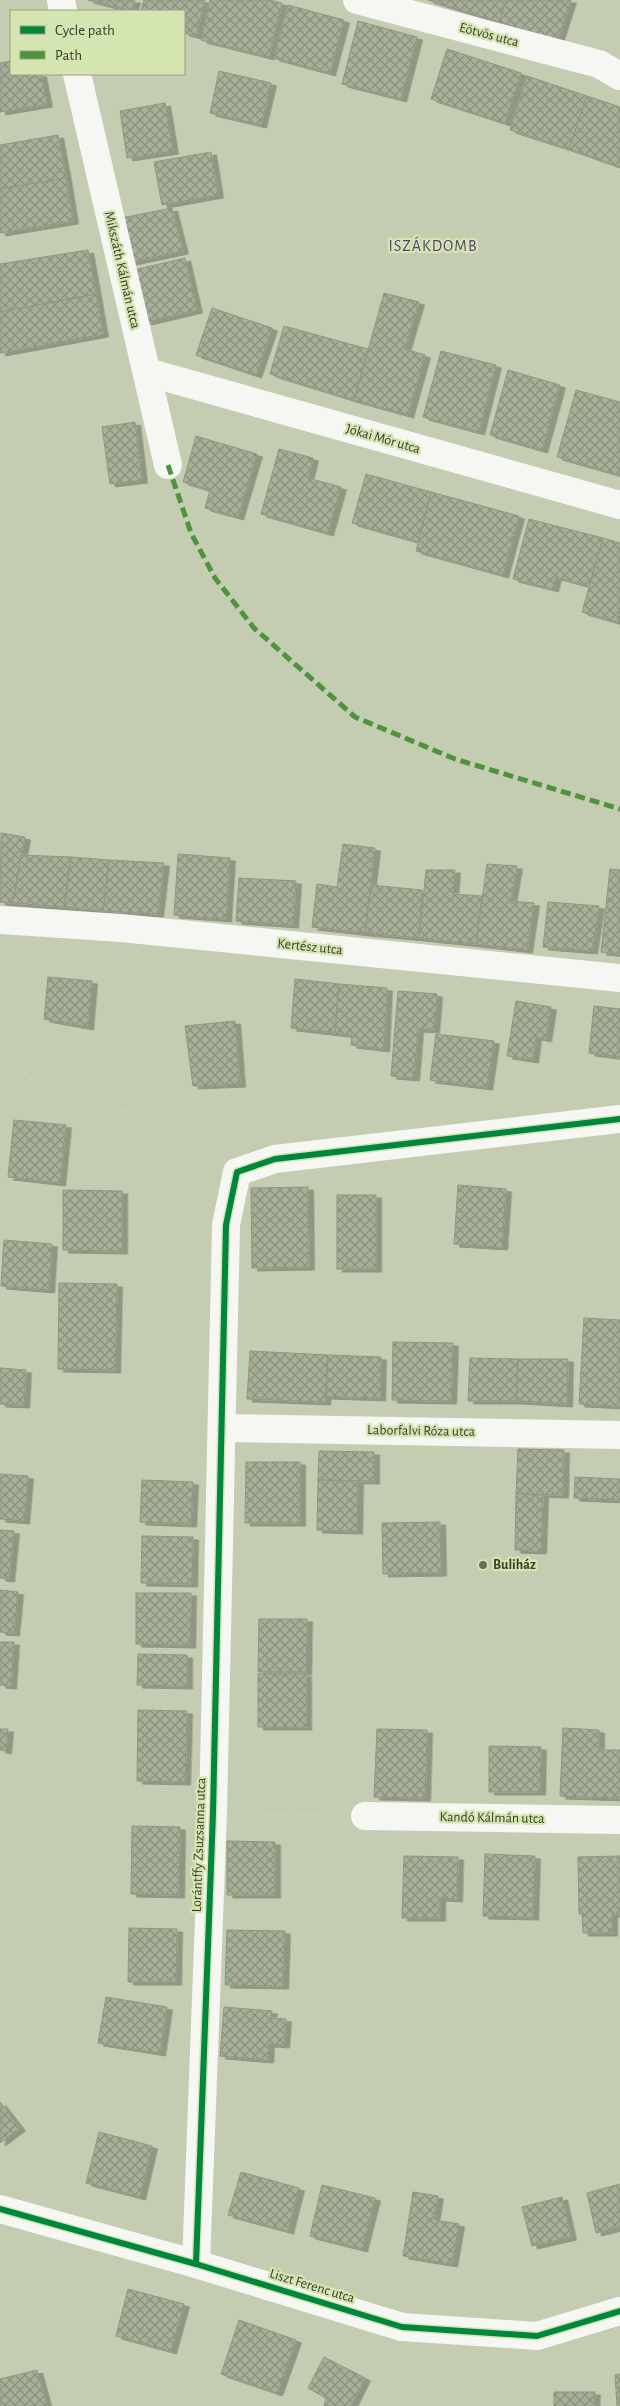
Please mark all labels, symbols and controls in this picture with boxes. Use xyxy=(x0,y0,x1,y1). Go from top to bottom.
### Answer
legend xyxy=(10,10,185,75)
street label: Eötvös utca xyxy=(458,20,521,50)
text: Cycle path xyxy=(55,23,115,38)
text: Path xyxy=(55,48,82,63)
street label: Mikszáth Kálmán utca xyxy=(102,210,142,331)
district label: ISZÁKDOMB xyxy=(388,236,478,254)
street label: Jókai Mór utca xyxy=(344,422,422,456)
street label: Kertész utca xyxy=(277,937,344,957)
street label: Laborfalvi Róza utca xyxy=(367,1423,476,1439)
place label: Buliház xyxy=(493,1558,536,1572)
marker: Buliház xyxy=(477,1559,489,1571)
street label: Lorántffy Zsuzsanna utca xyxy=(190,1777,208,1913)
street label: Kandó Kálmán utca xyxy=(439,1810,545,1826)
street label: Liszt Ferenc utca xyxy=(268,2266,357,2306)

